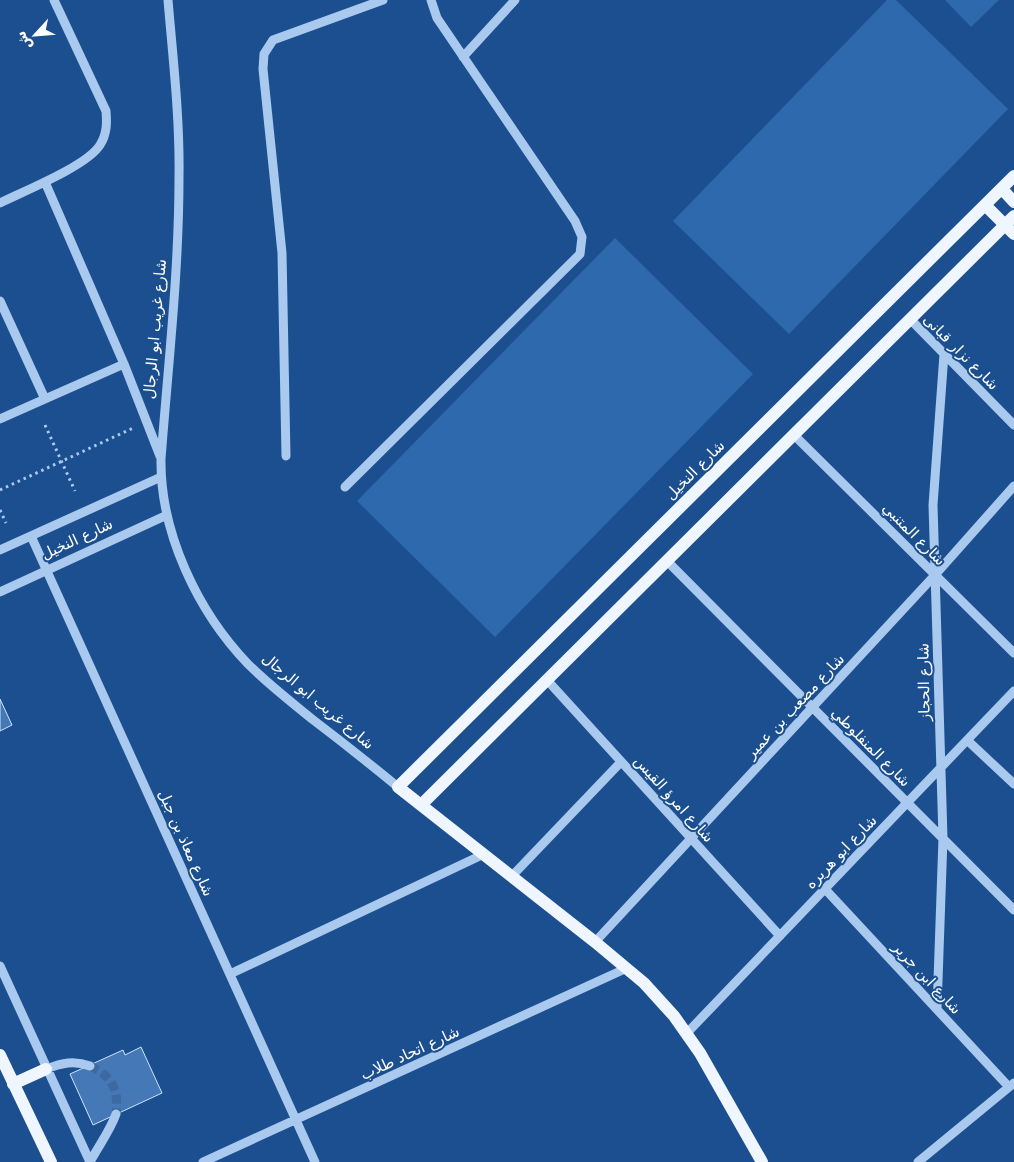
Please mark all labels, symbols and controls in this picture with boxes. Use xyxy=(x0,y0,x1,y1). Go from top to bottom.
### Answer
north arrow xyxy=(10,10,60,60)
text: ش xyxy=(12,29,35,53)
street label: شارع غريب ابو الرجال xyxy=(140,258,170,400)
street label: شارع نزار قبانى xyxy=(919,310,1003,394)
street label: شارع النخيل xyxy=(661,436,729,504)
street label: شارع المتنبي xyxy=(878,499,949,570)
street label: شارع النخيل xyxy=(38,515,116,563)
street label: شارع الحجاز xyxy=(914,643,934,722)
street label: شارع غريب ابو الرجال xyxy=(258,649,378,753)
street label: شارع مصعب بن عمير xyxy=(741,650,848,763)
street label: شارع المنفلوطي xyxy=(827,704,914,791)
street label: شارع امرؤ القيس xyxy=(630,752,718,846)
street label: شارع معاذ بن جبل xyxy=(154,787,218,899)
street label: شارع ابو هريره xyxy=(801,811,881,893)
street label: شارع ابن جرير xyxy=(888,937,965,1018)
street label: شارع اتحاد طلاب xyxy=(358,1022,462,1084)

